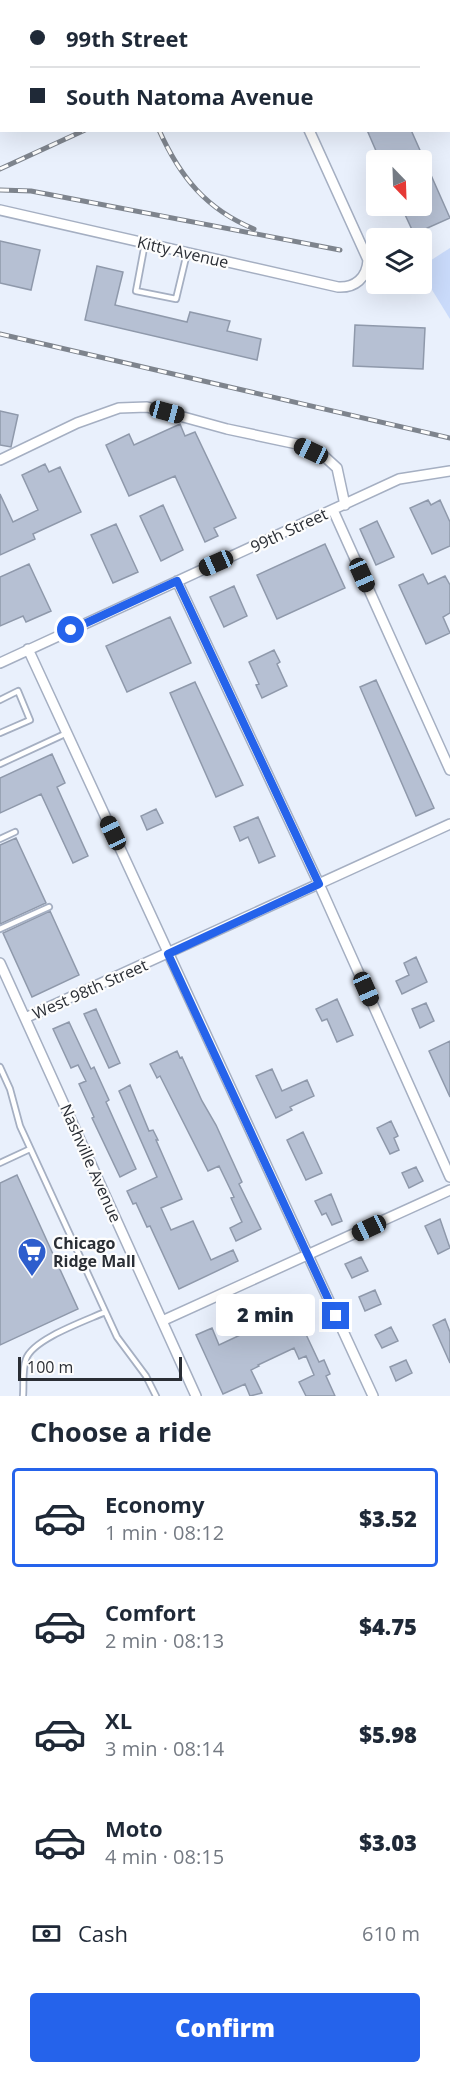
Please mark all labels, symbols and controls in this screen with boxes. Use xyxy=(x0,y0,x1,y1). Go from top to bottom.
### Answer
text: 99th Street xyxy=(66,23,188,53)
text: South Natoma Avenue xyxy=(66,81,313,111)
north arrow xyxy=(366,150,432,216)
map controls xyxy=(366,150,432,294)
button: layers xyxy=(366,228,432,294)
street label: Kitty Avenue xyxy=(135,231,231,273)
car xyxy=(147,399,187,425)
car xyxy=(291,435,331,467)
street label: 99th Street xyxy=(247,502,331,557)
car xyxy=(196,547,236,579)
car xyxy=(346,555,378,595)
route start xyxy=(57,616,84,643)
car xyxy=(97,813,129,853)
street label: West 98th Street xyxy=(29,954,151,1024)
car xyxy=(350,969,382,1009)
street label: Nashville Avenue xyxy=(55,1100,127,1226)
car xyxy=(349,1212,389,1244)
place label: Chicago Ridge Mall xyxy=(53,1232,136,1272)
supermarket icon: Chicago Ridge Mall xyxy=(16,1236,48,1278)
callout: 2 min xyxy=(216,1295,315,1337)
text: 2 min xyxy=(237,1301,294,1328)
route end xyxy=(322,1302,349,1329)
scale bar xyxy=(18,1354,182,1382)
text: 100 m xyxy=(27,1356,73,1378)
text: Choose a ride xyxy=(30,1413,212,1450)
text: Economy xyxy=(105,1489,204,1519)
icon: car xyxy=(33,1491,87,1545)
text: $3.52 xyxy=(359,1503,417,1533)
text: 1 min · 08:12 xyxy=(105,1519,224,1546)
text: Comfort xyxy=(105,1597,196,1627)
icon: car xyxy=(33,1599,87,1653)
text: $4.75 xyxy=(359,1611,417,1641)
text: 2 min · 08:13 xyxy=(105,1627,224,1654)
text: XL xyxy=(105,1705,132,1735)
icon: car xyxy=(33,1707,87,1761)
text: $5.98 xyxy=(359,1719,417,1749)
text: 3 min · 08:14 xyxy=(105,1735,224,1762)
text: Moto xyxy=(105,1813,163,1843)
icon: car xyxy=(33,1815,87,1869)
text: $3.03 xyxy=(359,1827,417,1857)
text: 4 min · 08:15 xyxy=(105,1843,224,1870)
icon: cash xyxy=(30,1917,63,1950)
text: Cash xyxy=(78,1918,128,1948)
text: 610 m xyxy=(362,1920,420,1947)
button: Confirm xyxy=(30,1993,420,2062)

